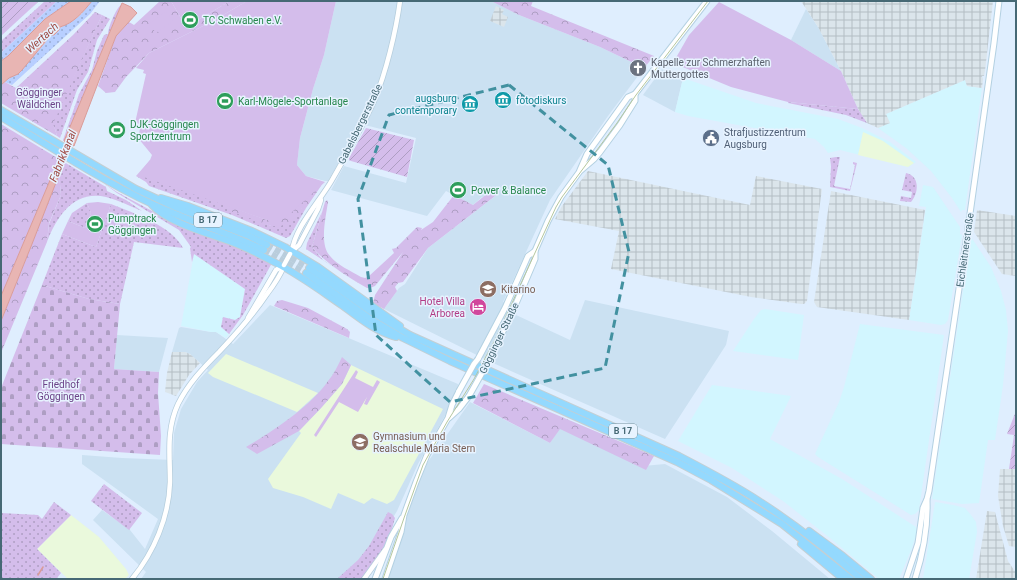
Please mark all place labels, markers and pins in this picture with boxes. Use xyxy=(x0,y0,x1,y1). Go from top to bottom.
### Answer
sports icon: TC Schwaben e.V. xyxy=(180,10,200,30)
place label: TC Schwaben e.V. xyxy=(203,15,282,26)
place label: Kapelle zur Schmerzhaften Muttergottes xyxy=(651,57,770,80)
church icon: Kapelle zur Schmerzhaften Muttergottes xyxy=(628,58,648,78)
museum icon: fotodiskurs xyxy=(493,90,513,110)
sports icon: Karl-Mögele-Sportanlage xyxy=(215,91,235,111)
place label: augsburg contemporary xyxy=(395,93,457,116)
museum icon: augsburg contemporary xyxy=(460,94,480,114)
place label: fotodiskurs xyxy=(516,95,566,106)
place label: Karl-Mögele-Sportanlage xyxy=(238,96,348,107)
place label: DJK-Göggingen Sportzentrum xyxy=(130,119,199,142)
sports icon: DJK-Göggingen Sportzentrum xyxy=(107,120,127,140)
place label: Strafjustizzentrum Augsburg xyxy=(724,127,806,150)
public building icon: Strafjustizzentrum Augsburg xyxy=(701,128,721,148)
sports icon: Power & Balance xyxy=(448,180,468,200)
place label: Power & Balance xyxy=(471,185,546,196)
place label: Pumptrack Göggingen xyxy=(108,213,157,236)
sports icon: Pumptrack Göggingen xyxy=(85,214,105,234)
school or university icon: Kitarino xyxy=(478,279,498,299)
place label: Kitarino xyxy=(501,284,536,295)
place label: Hotel Villa Arborea xyxy=(420,296,465,319)
hotel icon: Hotel Villa Arborea xyxy=(468,297,488,317)
place label: Gymnasium und Realschule Maria Stern xyxy=(373,431,475,454)
school or university icon: Gymnasium und Realschule Maria Stern xyxy=(350,432,370,452)

